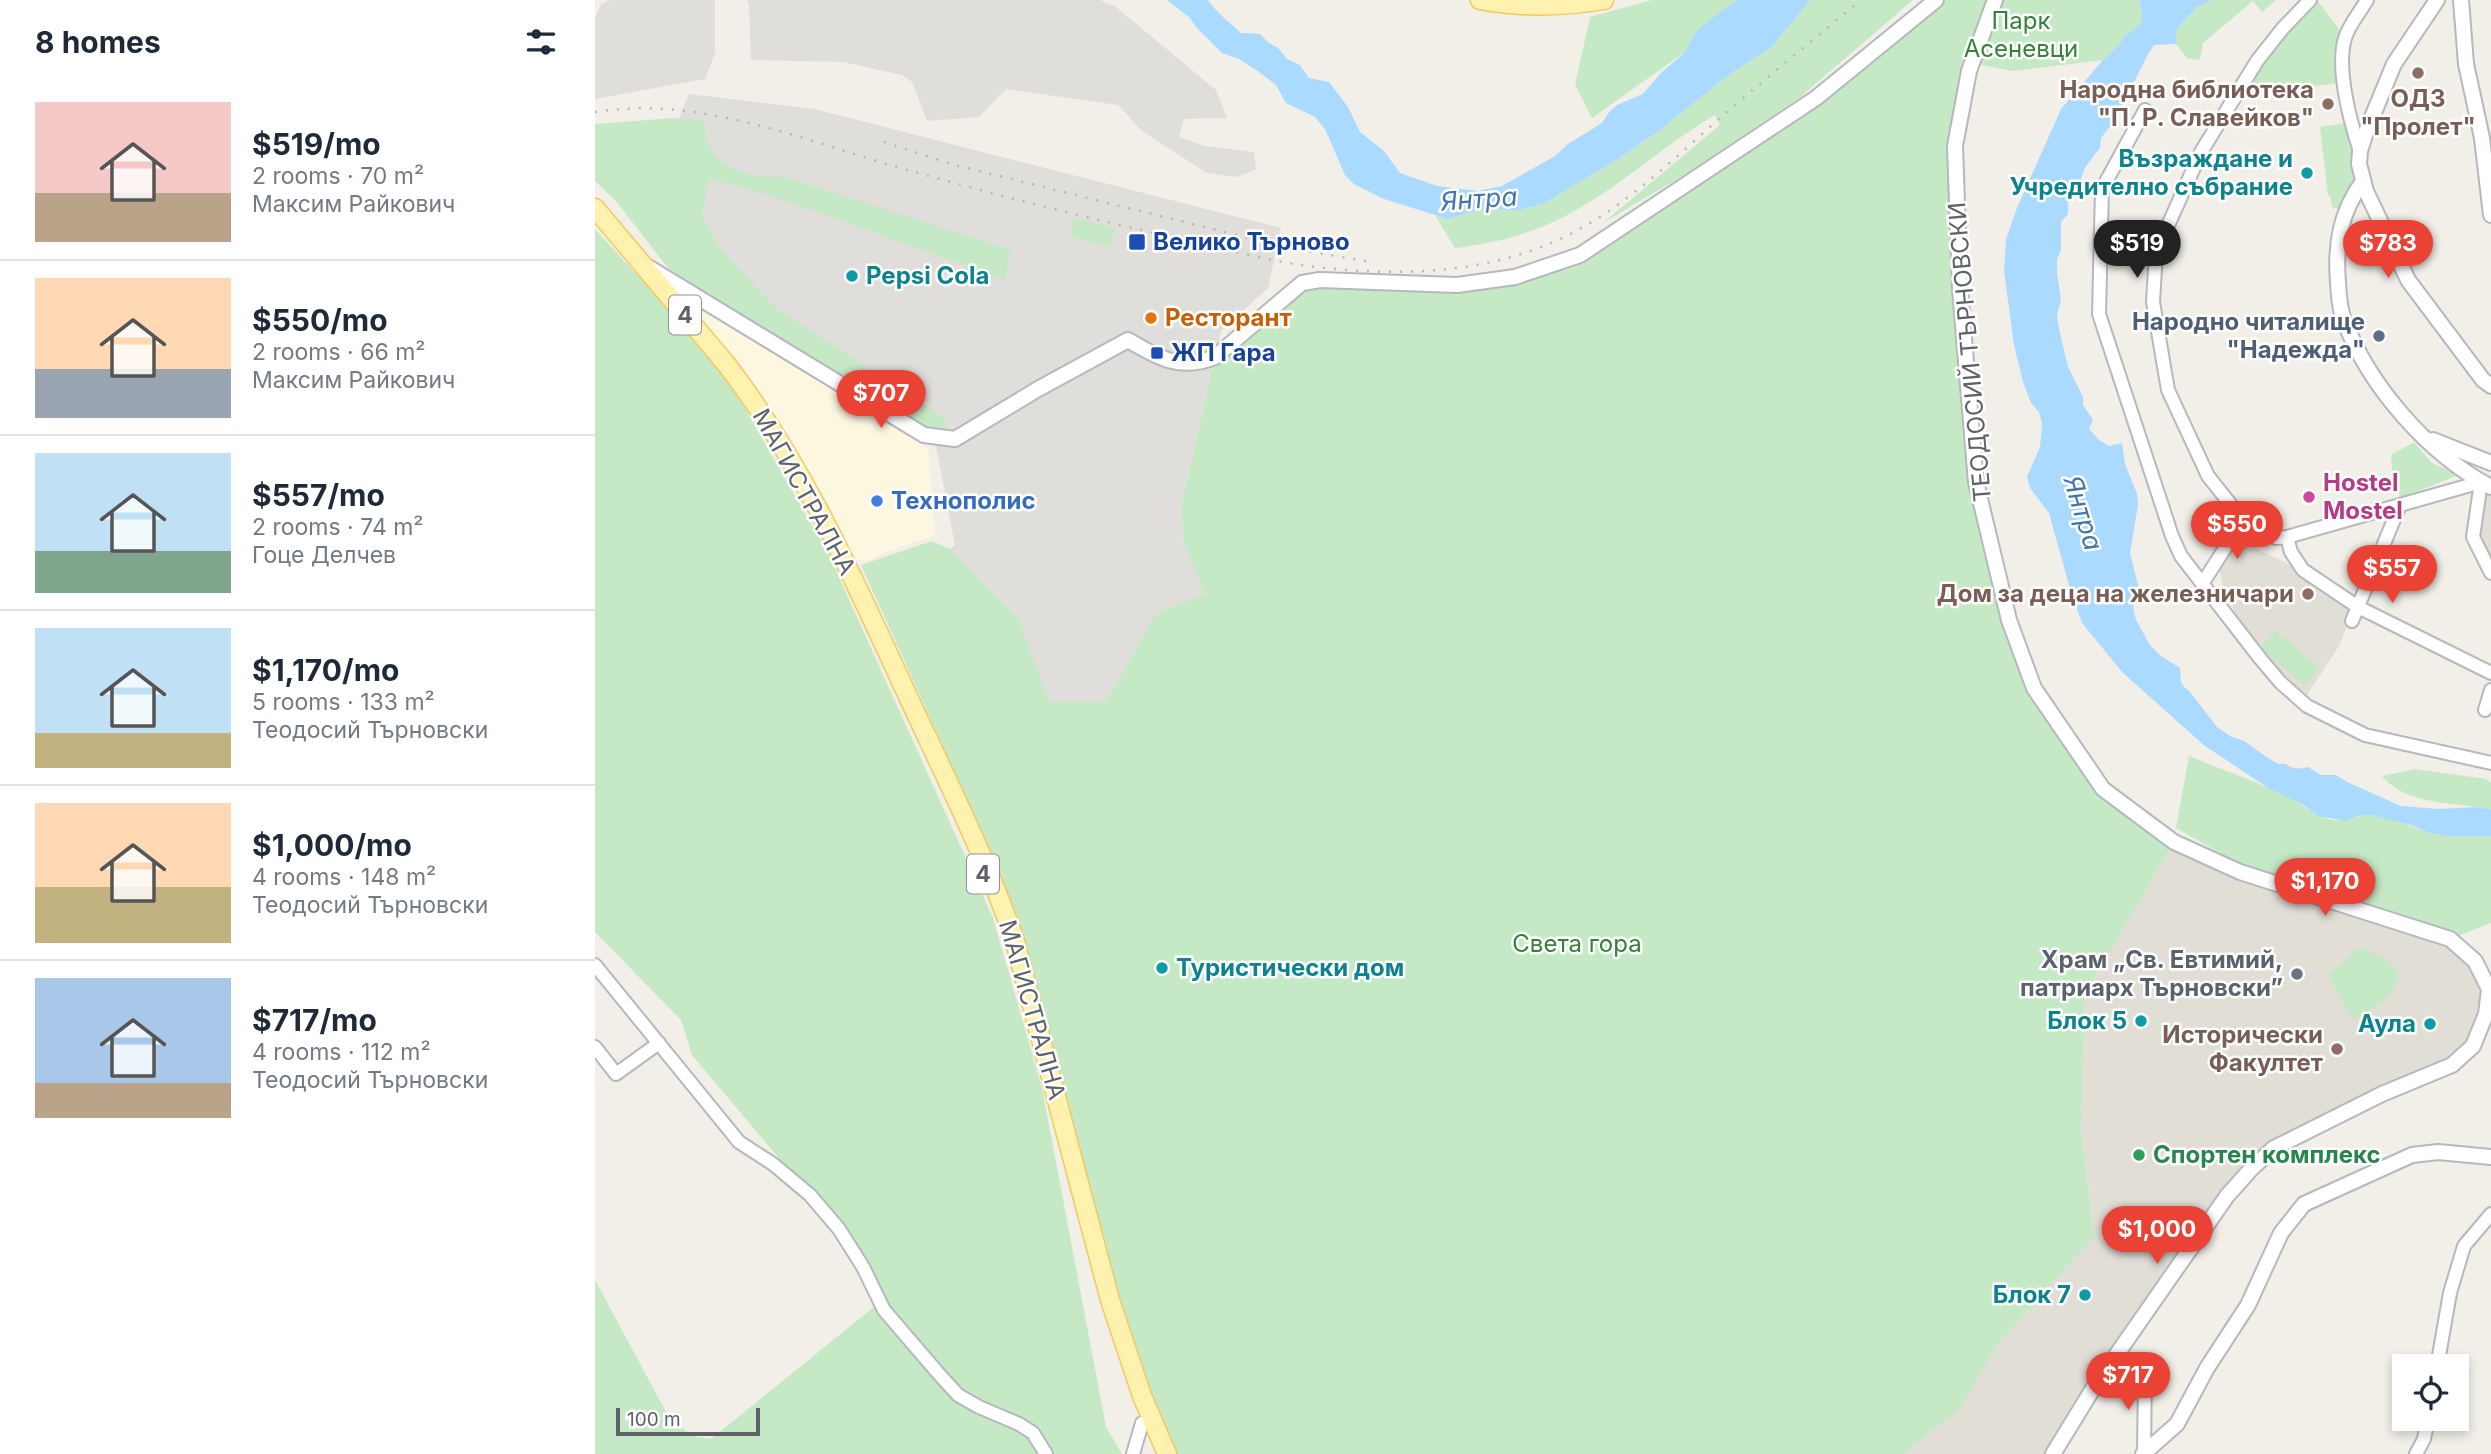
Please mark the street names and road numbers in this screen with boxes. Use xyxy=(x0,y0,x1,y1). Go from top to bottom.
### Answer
street label: ТЕОДОСИЙ ТЪРНОВСКИ xyxy=(1941,201,1997,503)
road number: 4 xyxy=(669,296,701,334)
street label: МАГИСТРАЛНА xyxy=(747,404,862,580)
road number: 4 xyxy=(967,854,999,894)
street label: МАГИСТРАЛНА xyxy=(993,917,1072,1103)

